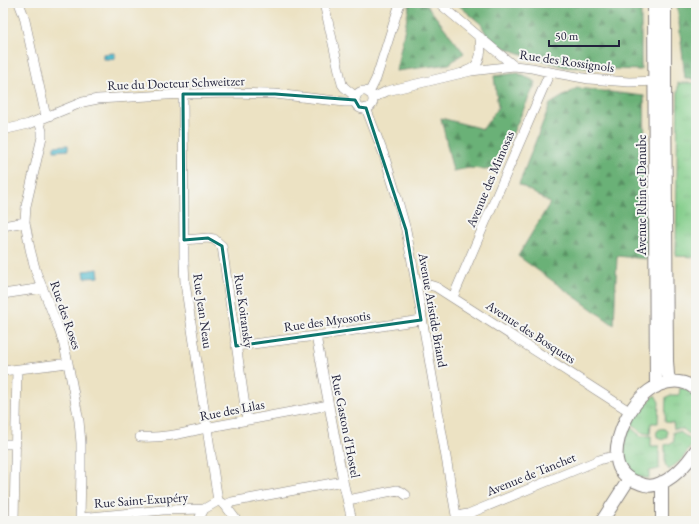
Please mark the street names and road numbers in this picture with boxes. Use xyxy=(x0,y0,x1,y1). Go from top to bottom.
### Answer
street label: Rue des Rossignols xyxy=(518,46,616,76)
street label: Rue du Docteur Schweitzer xyxy=(107,72,246,94)
street label: Avenue des Mimosas xyxy=(462,128,518,231)
street label: Avenue Rhin et Danube xyxy=(633,135,650,256)
street label: Avenue Aristide Briand xyxy=(414,250,452,369)
street label: Rue Jean Neau xyxy=(189,273,217,350)
street label: Rue Koiransky xyxy=(230,273,258,349)
street label: Rue des Roses xyxy=(46,278,86,352)
street label: Avenue des Bosquets xyxy=(482,296,579,367)
street label: Rue des Myosotis xyxy=(283,307,371,335)
street label: Rue Gaston d'Hostel xyxy=(328,373,364,479)
street label: Rue des Lilas xyxy=(198,395,266,425)
street label: Avenue de Tanchet xyxy=(483,448,578,500)
street label: Rue Saint-Exupéry xyxy=(93,488,189,512)

